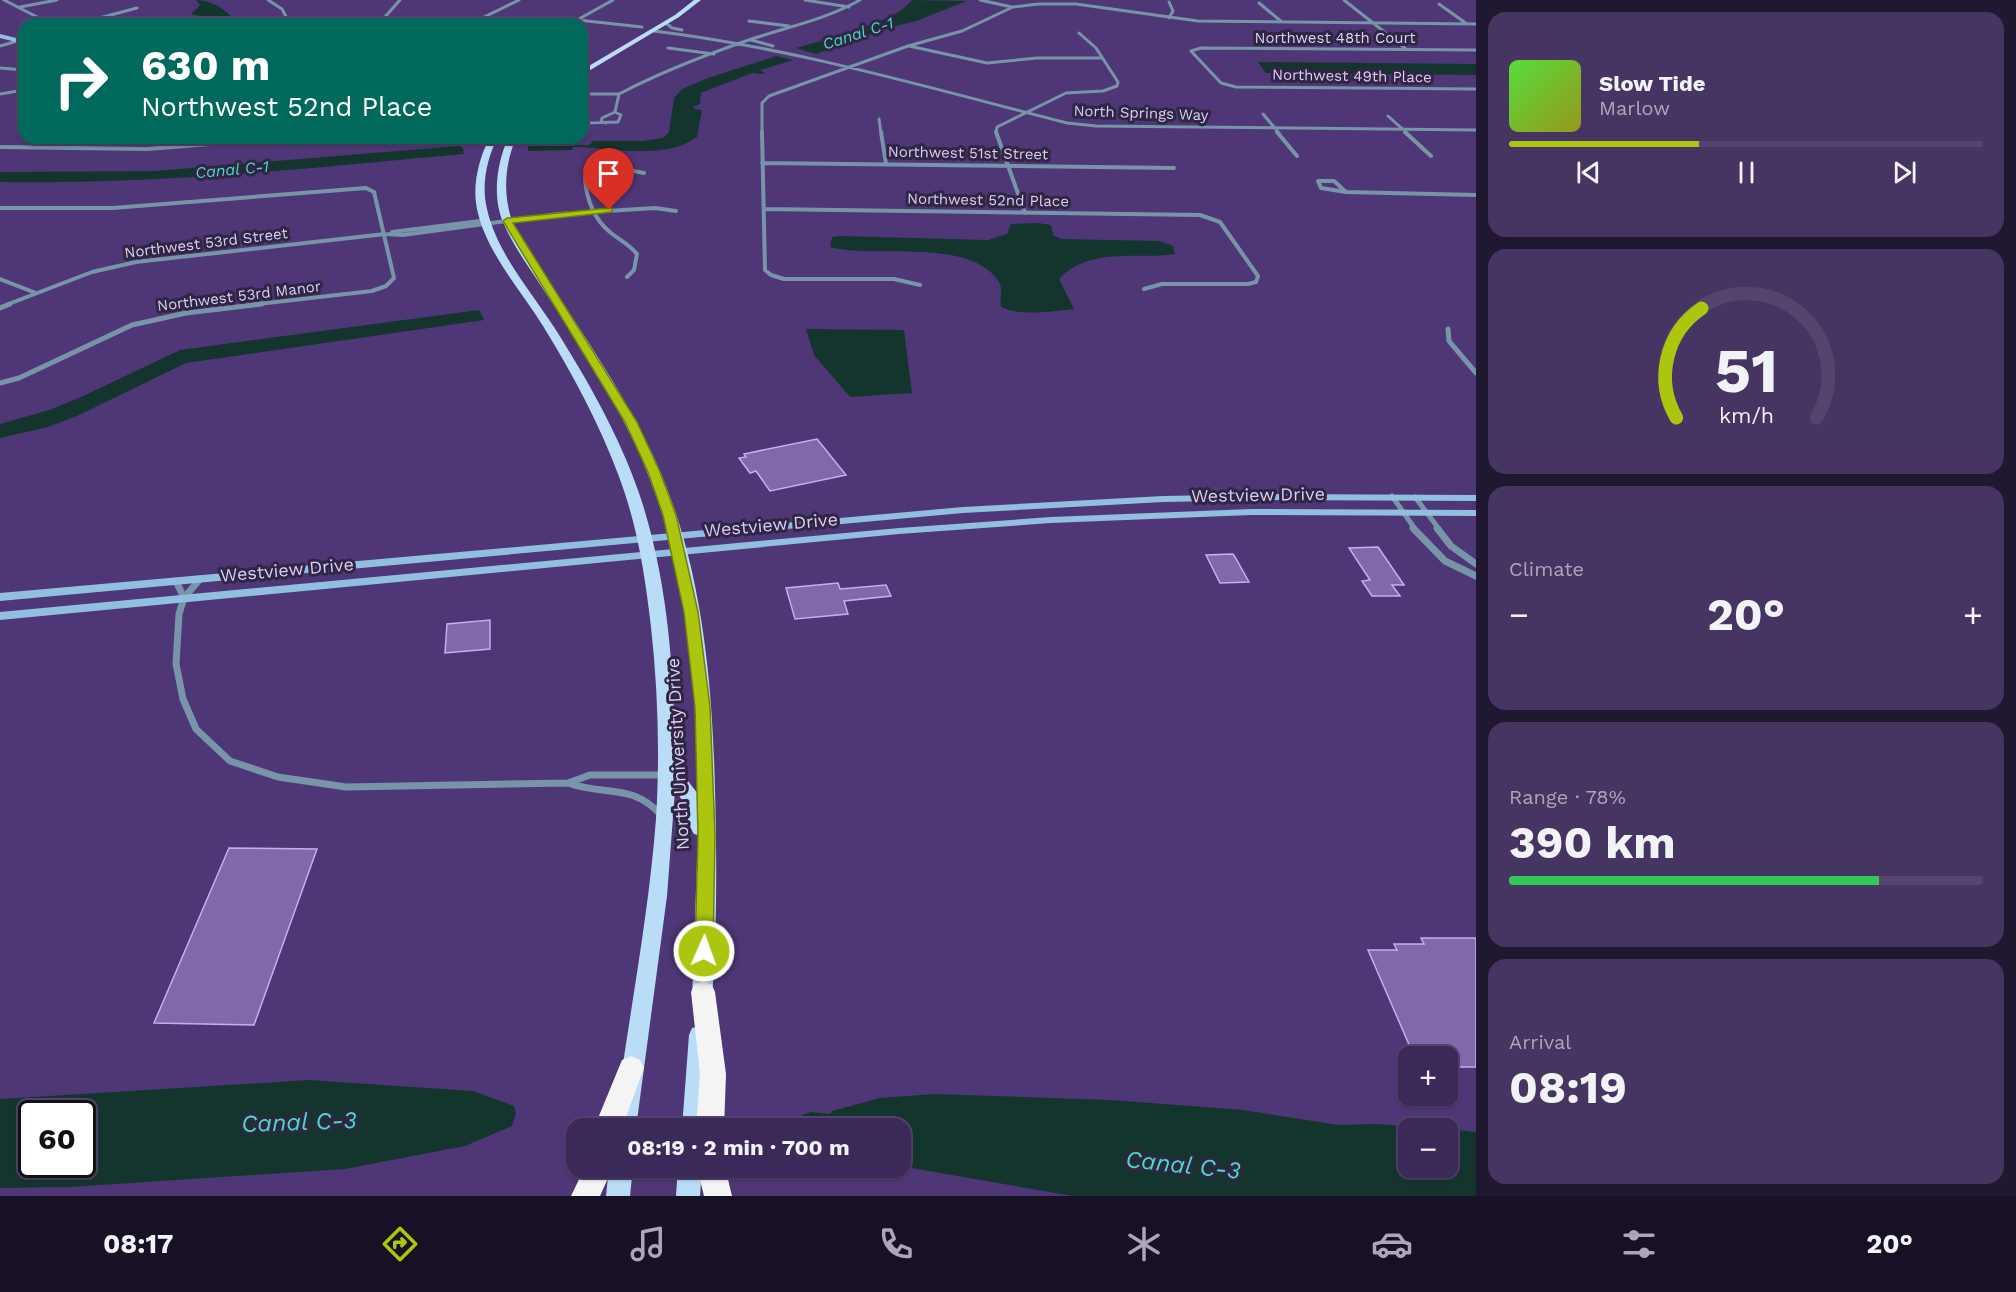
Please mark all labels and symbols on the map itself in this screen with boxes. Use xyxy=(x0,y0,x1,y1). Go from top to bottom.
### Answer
water label: Canal C-1 xyxy=(820,13,896,54)
street label: Northwest 48th Court xyxy=(1255,29,1416,47)
street label: Northwest 49th Place xyxy=(1272,66,1432,86)
street label: North Springs Way xyxy=(1073,102,1209,124)
street label: Northwest 51st Street xyxy=(888,143,1049,163)
pin xyxy=(583,148,634,210)
water label: Canal C-1 xyxy=(194,157,270,182)
street label: Northwest 52nd Place xyxy=(907,190,1069,210)
street label: Northwest 53rd Street xyxy=(123,224,289,262)
street label: Northwest 53rd Manor xyxy=(156,277,322,315)
street label: Westview Drive xyxy=(1191,483,1325,506)
street label: Westview Drive xyxy=(703,508,839,541)
street label: Westview Drive xyxy=(219,553,355,586)
street label: North University Drive xyxy=(662,657,693,851)
position arrow xyxy=(672,919,736,983)
speed limit sign: 60 xyxy=(18,1100,96,1178)
water label: Canal C-3 xyxy=(241,1106,357,1138)
water label: Canal C-3 xyxy=(1124,1145,1242,1185)

